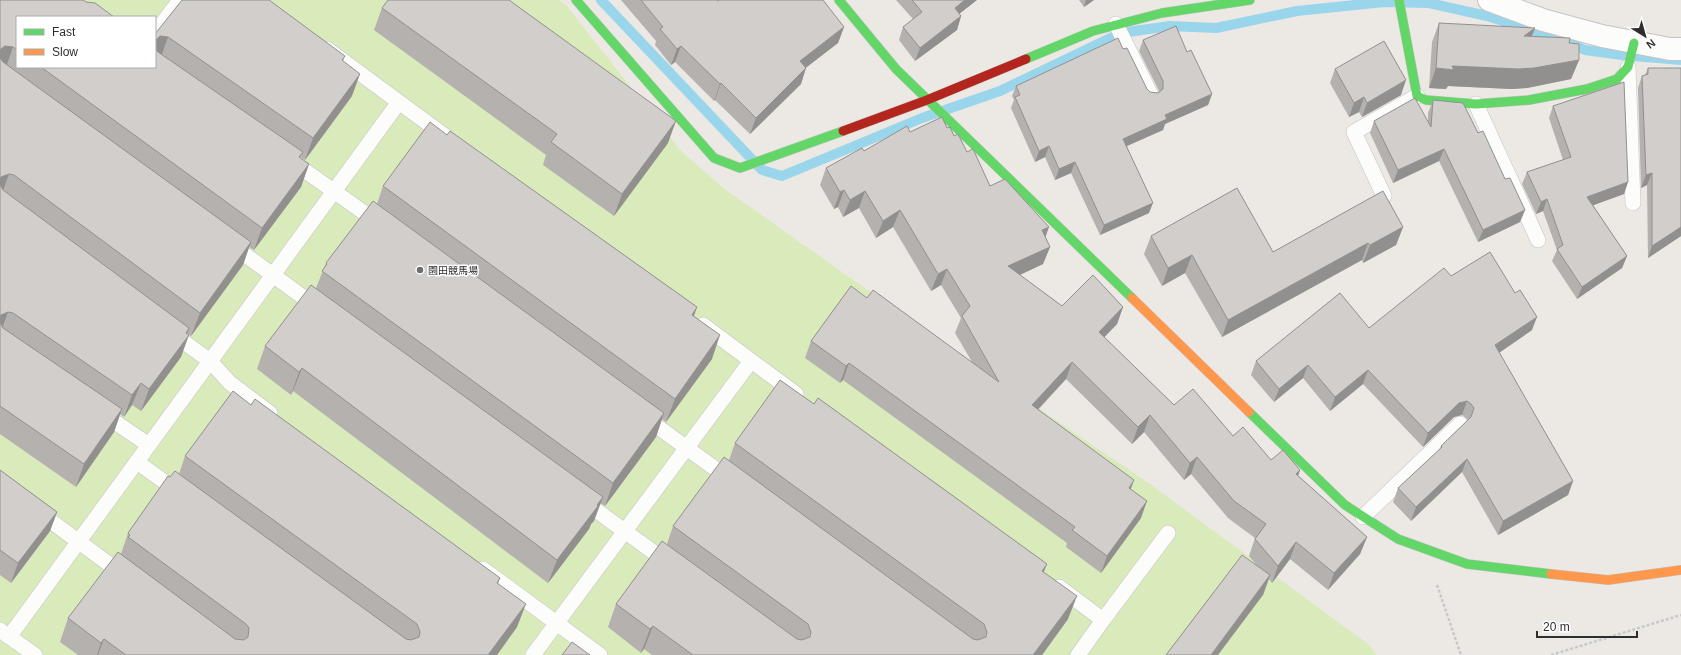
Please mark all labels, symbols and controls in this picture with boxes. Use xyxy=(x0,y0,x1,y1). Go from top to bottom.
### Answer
legend xyxy=(16,16,156,68)
north arrow xyxy=(1625,16,1665,56)
text: Fast xyxy=(52,25,76,39)
text: N xyxy=(1644,37,1658,51)
text: Slow xyxy=(52,45,78,59)
marker: 園田競馬場 xyxy=(415,265,425,275)
place label: 園田競馬場 xyxy=(428,265,478,276)
scale bar xyxy=(1537,613,1637,639)
text: 20 m xyxy=(1543,620,1570,634)

